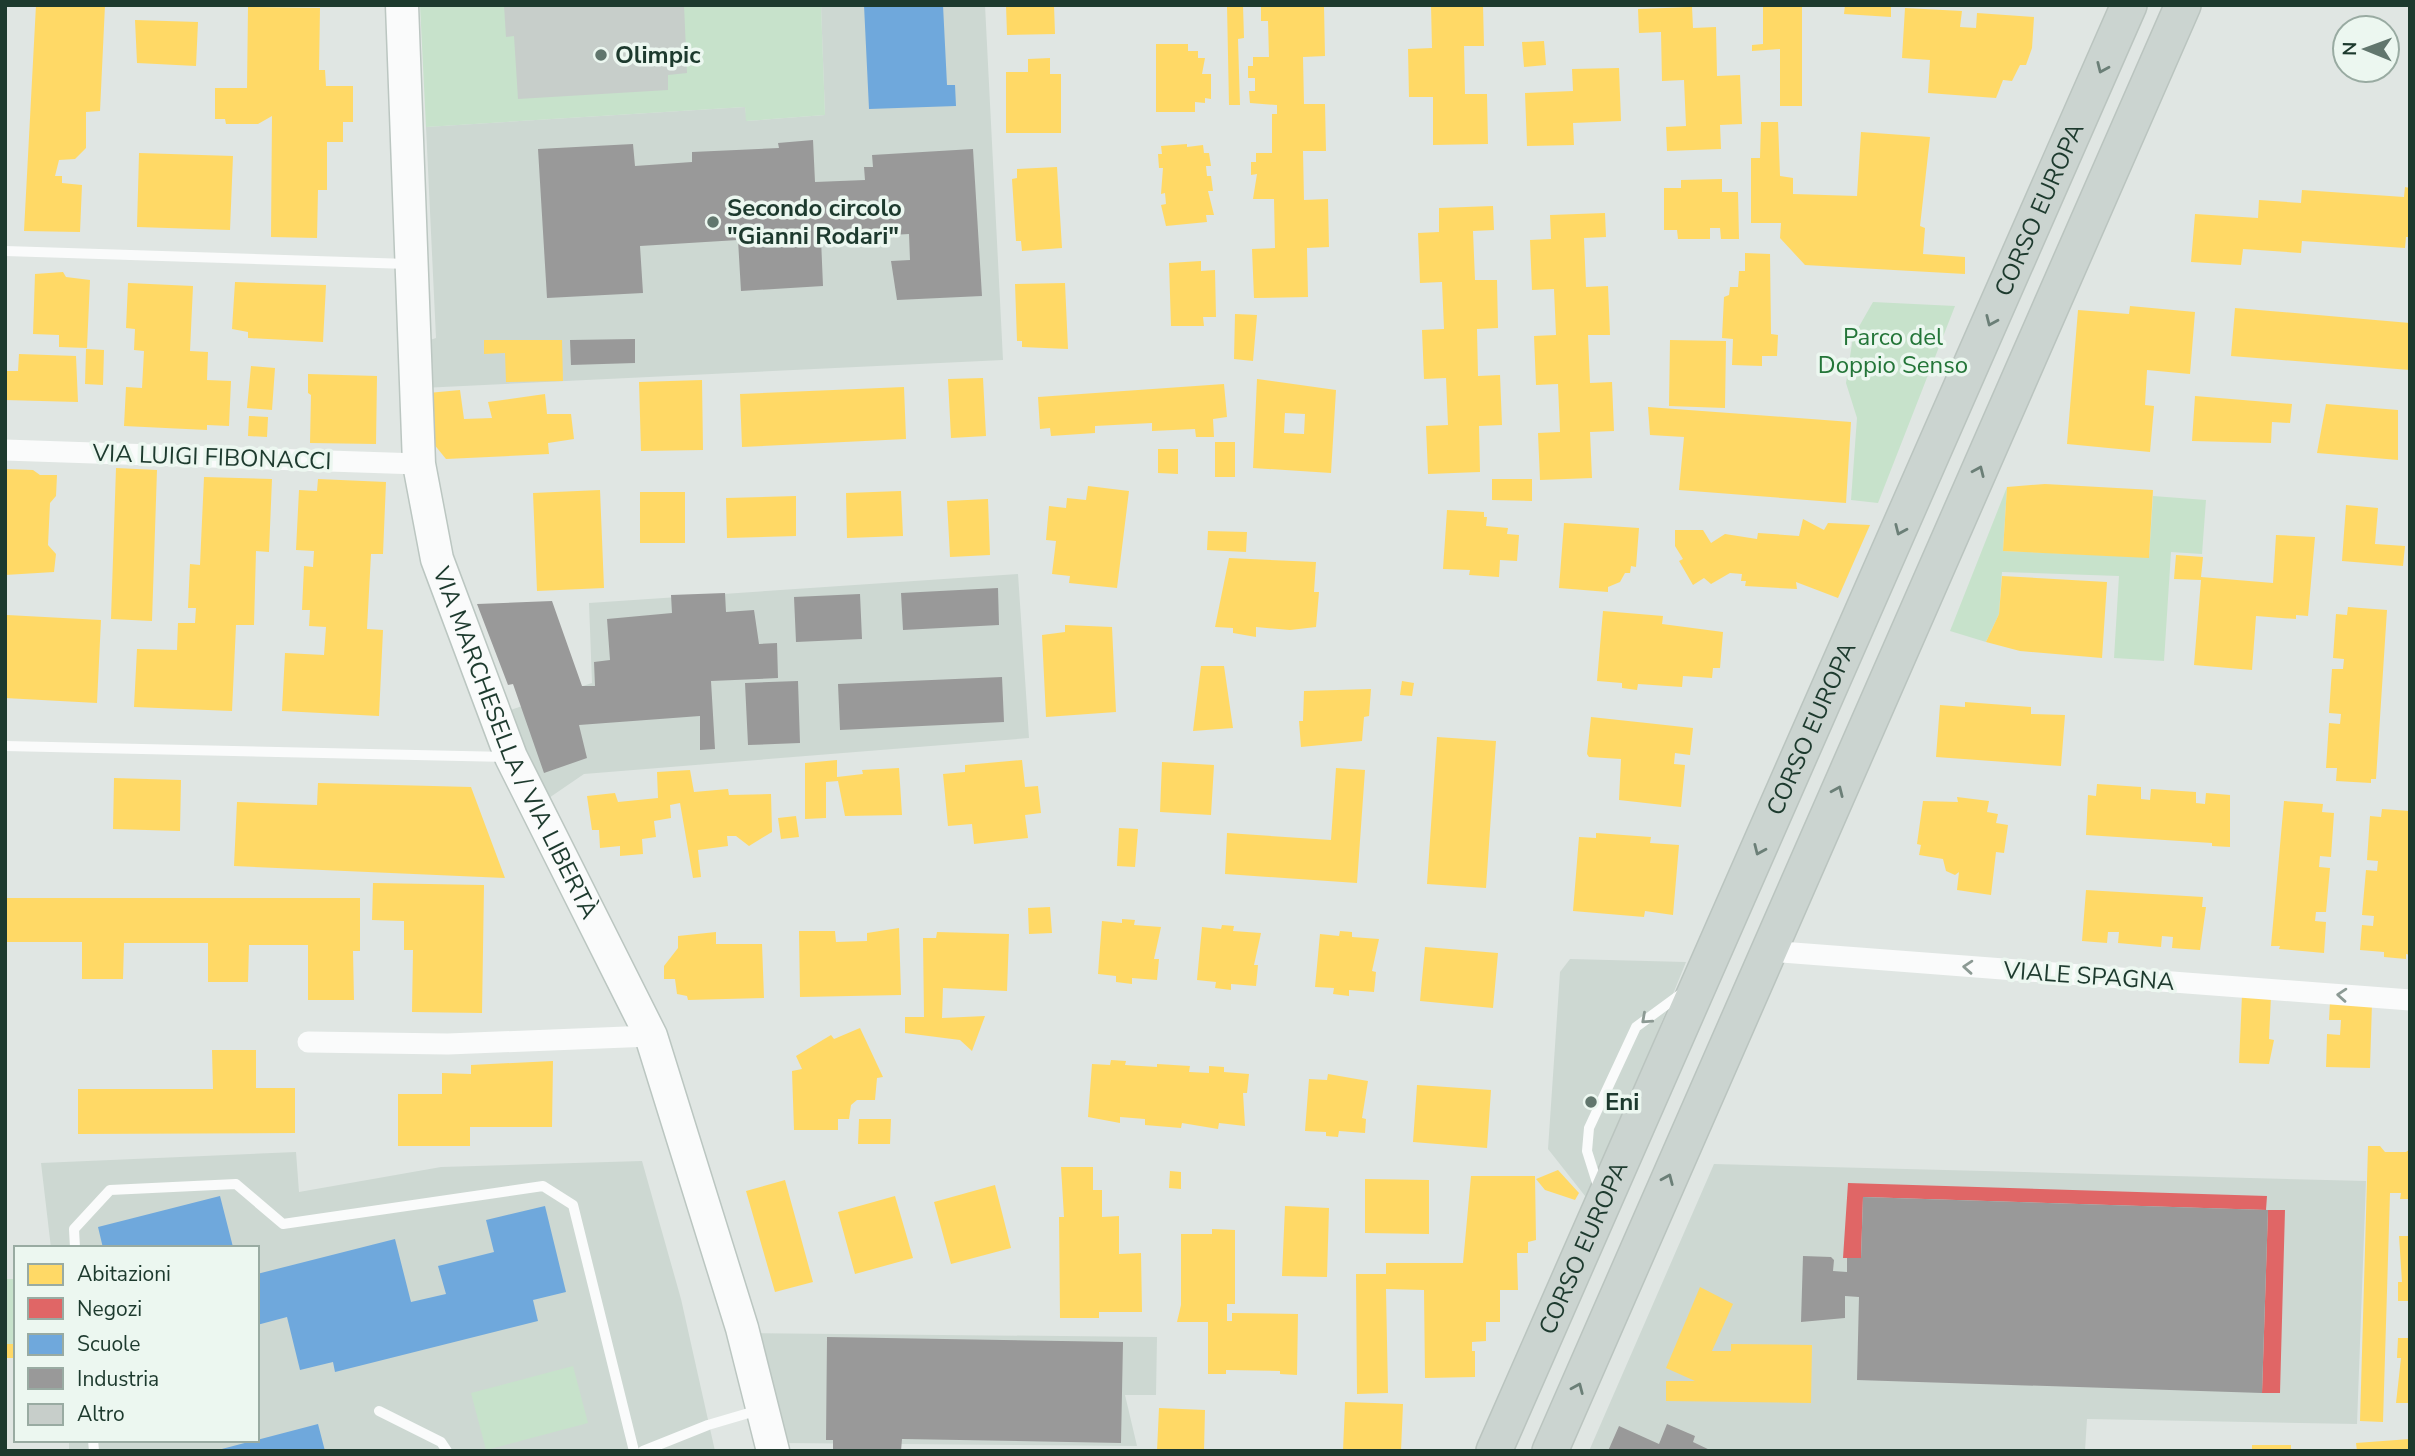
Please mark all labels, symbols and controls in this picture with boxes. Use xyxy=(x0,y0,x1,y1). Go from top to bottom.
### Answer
north arrow xyxy=(2331,14,2401,84)
place label: Olimpic xyxy=(615,39,701,71)
text: N xyxy=(2337,41,2363,56)
marker: Olimpic xyxy=(593,47,609,63)
one-way arrow xyxy=(2096,61,2110,73)
street label: CORSO EUROPA xyxy=(1987,117,2092,301)
place label: Secondo circolo "Gianni Rodari" xyxy=(727,192,902,252)
marker: Secondo circolo "Gianni Rodari" xyxy=(705,214,721,230)
one-way arrow xyxy=(1985,314,1999,326)
park label: Parco del Doppio Senso xyxy=(1818,321,1968,381)
street label: VIA LUIGI FIBONACCI xyxy=(91,437,332,477)
one-way arrow xyxy=(1970,466,1984,478)
one-way arrow xyxy=(1894,523,1908,535)
street label: VIA MARCHESELLA / VIA LIBERTÀ xyxy=(425,561,606,925)
street label: CORSO EUROPA xyxy=(1759,636,1864,820)
one-way arrow xyxy=(1830,786,1844,799)
one-way arrow xyxy=(1753,843,1767,855)
street label: VIALE SPAGNA xyxy=(2001,954,2176,998)
one-way arrow xyxy=(1962,960,1973,975)
one-way arrow xyxy=(2336,988,2347,1003)
one-way arrow xyxy=(1641,1010,1654,1023)
place label: Eni xyxy=(1605,1086,1640,1118)
marker: Eni xyxy=(1583,1094,1599,1110)
street label: CORSO EUROPA xyxy=(1531,1156,1636,1339)
one-way arrow xyxy=(1660,1174,1674,1187)
legend xyxy=(14,1246,259,1442)
text: Abitazioni xyxy=(77,1260,171,1288)
text: Negozi xyxy=(77,1295,142,1323)
text: Scuole xyxy=(77,1330,140,1358)
text: Industria xyxy=(77,1365,159,1393)
one-way arrow xyxy=(1569,1383,1583,1395)
text: Altro xyxy=(77,1400,125,1428)

